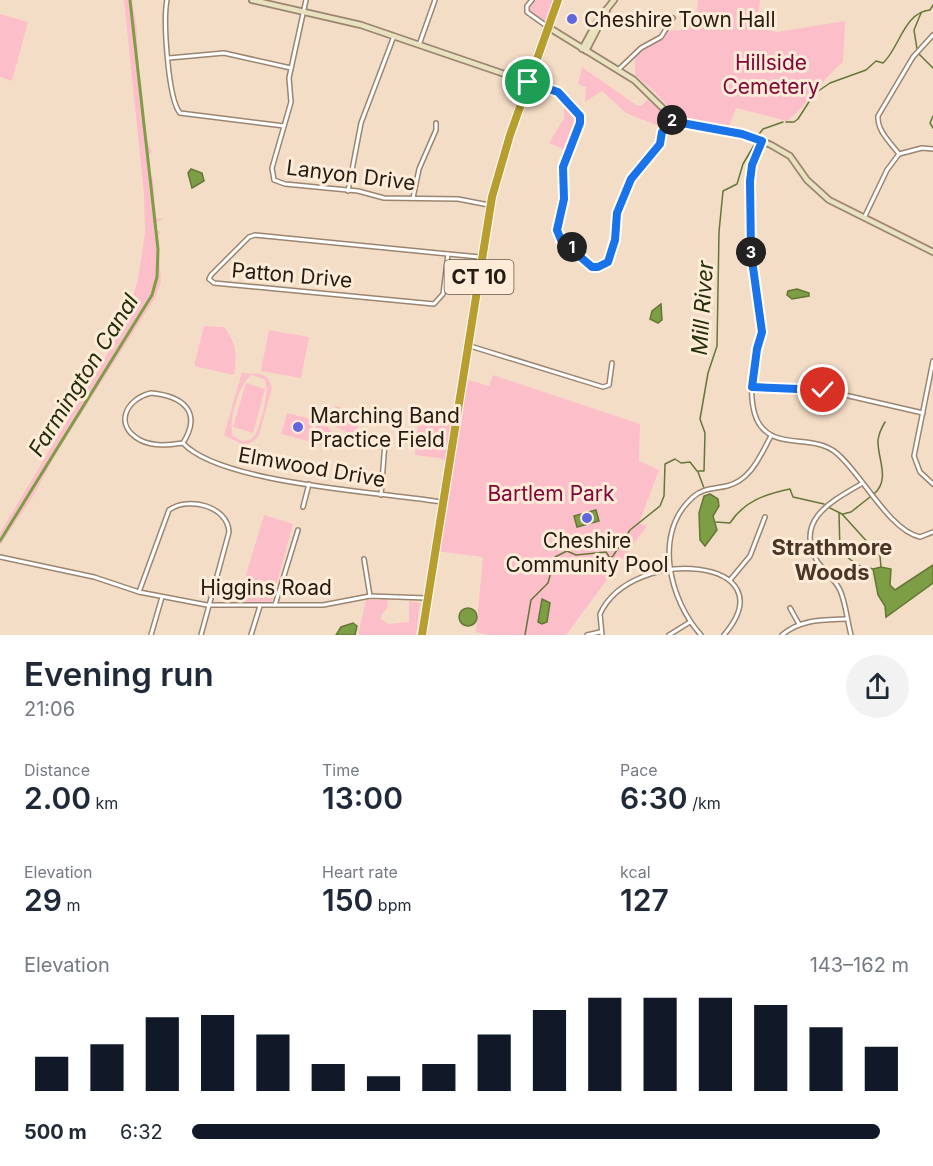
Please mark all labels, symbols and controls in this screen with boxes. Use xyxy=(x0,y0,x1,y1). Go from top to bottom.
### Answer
place label: Cheshire Town Hall xyxy=(584,7,776,32)
marker: Cheshire Town Hall xyxy=(565,12,579,26)
park label: Hillside Cemetery xyxy=(722,50,820,99)
pin xyxy=(502,56,553,107)
icon: arrive xyxy=(511,65,544,98)
pin: 2 xyxy=(657,105,687,135)
text: 2 xyxy=(667,110,677,130)
street label: Lanyon Drive xyxy=(285,155,417,195)
pin: 1 xyxy=(557,232,587,262)
text: 1 xyxy=(569,237,575,257)
pin: 3 xyxy=(736,237,766,267)
text: 3 xyxy=(746,242,756,262)
street label: Patton Drive xyxy=(231,257,353,293)
water label: Mill River xyxy=(686,259,718,356)
road number: CT 10 xyxy=(444,260,514,294)
water label: Farmington Canal xyxy=(23,289,144,461)
pin xyxy=(797,364,848,415)
icon: check xyxy=(806,373,839,406)
place label: Marching Band Practice Field xyxy=(310,403,460,452)
marker: Marching Band Practice Field xyxy=(291,420,305,434)
street label: Elmwood Drive xyxy=(236,442,388,492)
park label: Bartlem Park xyxy=(487,481,615,506)
marker: Cheshire Community Pool xyxy=(580,511,594,525)
place label: Cheshire Community Pool xyxy=(505,528,669,577)
district label: Strathmore Woods xyxy=(772,534,892,585)
street label: Higgins Road xyxy=(200,575,332,600)
text: Evening run xyxy=(24,654,214,694)
button: share xyxy=(846,655,909,718)
text: 21:06 xyxy=(24,697,75,721)
text: Distance xyxy=(24,760,90,780)
text: Time xyxy=(322,760,360,780)
text: Pace xyxy=(620,760,658,780)
text: 2.00 xyxy=(24,780,91,816)
text: 13:00 xyxy=(322,780,403,816)
text: 6:30 xyxy=(620,780,688,816)
text: km xyxy=(91,793,118,813)
text: /km xyxy=(688,793,721,813)
text: Elevation xyxy=(24,862,93,882)
text: Heart rate xyxy=(322,862,398,882)
text: kcal xyxy=(620,862,651,882)
text: 29 xyxy=(24,882,62,918)
text: 150 xyxy=(322,882,373,918)
text: 127 xyxy=(620,882,669,918)
text: m xyxy=(62,895,80,915)
text: bpm xyxy=(373,895,411,915)
text: Elevation xyxy=(24,953,110,977)
text: 143–162 m xyxy=(810,953,909,977)
text: 500 m xyxy=(24,1120,87,1144)
text: 6:32 xyxy=(120,1120,163,1144)

